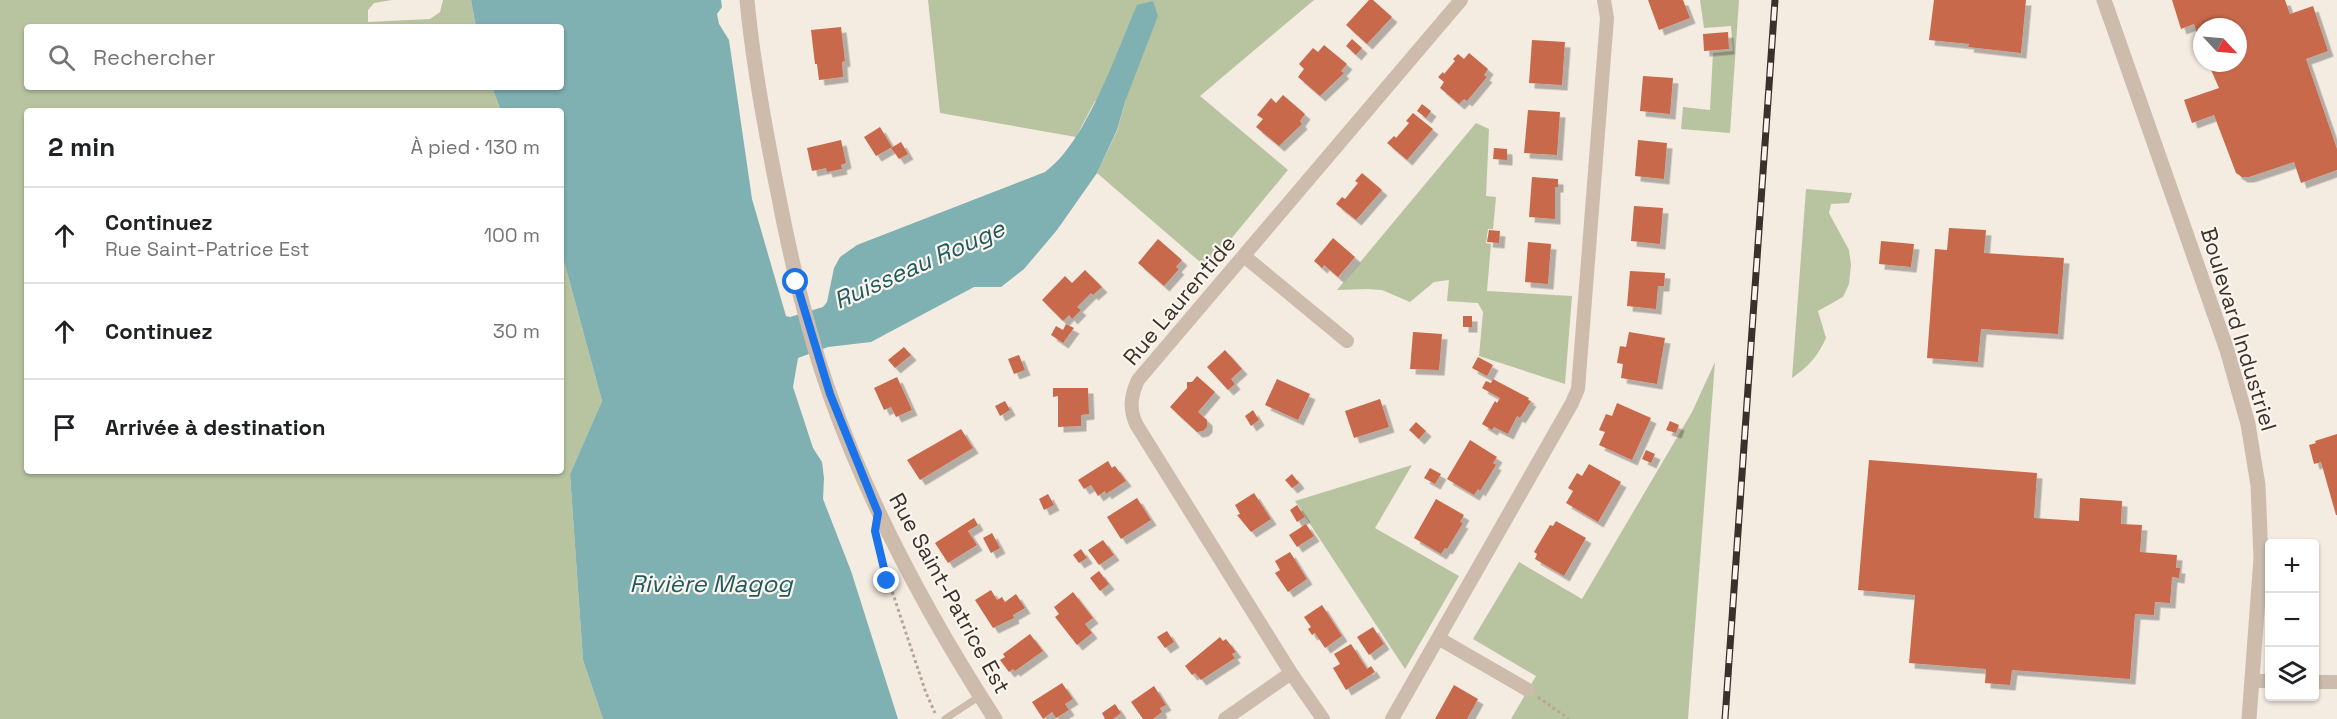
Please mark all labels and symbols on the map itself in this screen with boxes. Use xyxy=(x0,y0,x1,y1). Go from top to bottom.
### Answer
north arrow xyxy=(2193,18,2247,72)
water label: Ruisseau Rouge xyxy=(829,212,1010,316)
street label: Boulevard Industriel xyxy=(2195,224,2283,434)
street label: Rue Laurentide xyxy=(1117,229,1241,371)
route start xyxy=(782,268,808,294)
street label: Rue Saint-Patrice Est xyxy=(883,488,1017,698)
route end xyxy=(873,567,899,593)
water label: Rivière Magog xyxy=(630,568,794,599)

